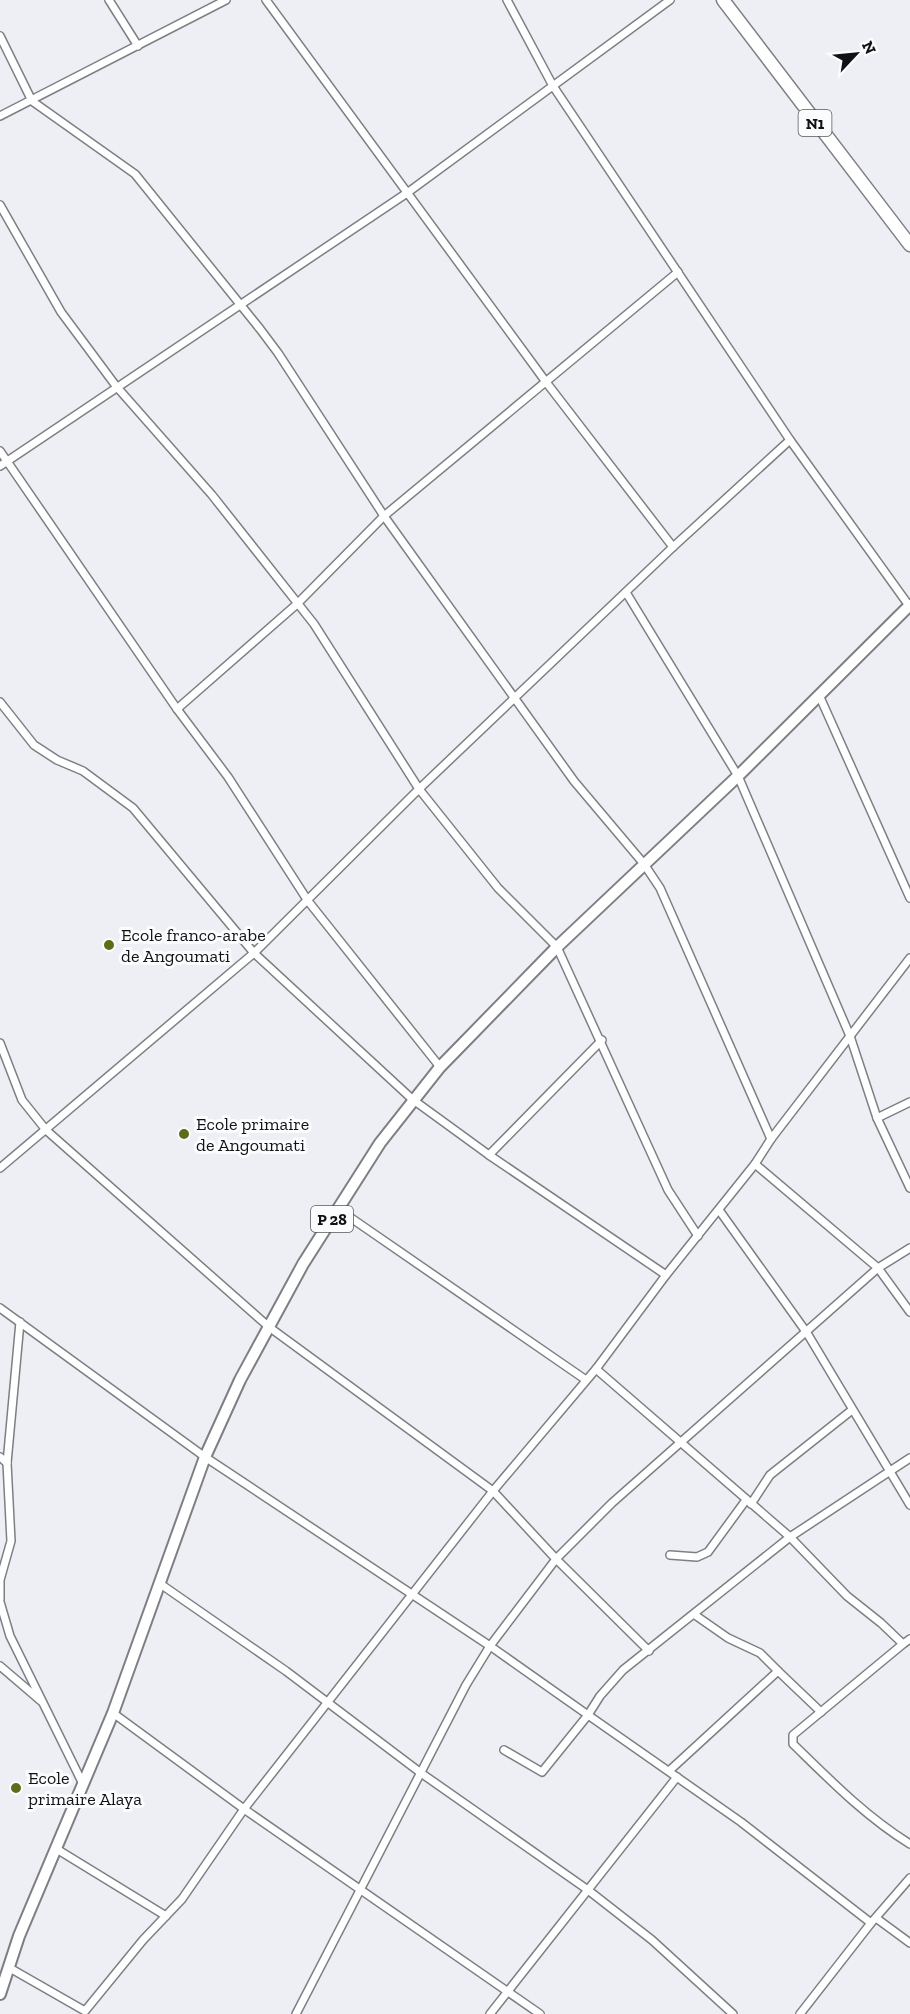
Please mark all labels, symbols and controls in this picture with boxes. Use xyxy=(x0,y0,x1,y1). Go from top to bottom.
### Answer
north arrow xyxy=(826,24,886,84)
text: N xyxy=(858,38,880,57)
road number: N1 xyxy=(798,110,832,136)
place label: Ecole franco-arabe de Angoumati xyxy=(121,924,266,967)
marker: Ecole franco-arabe de Angoumati xyxy=(102,938,116,952)
place label: Ecole primaire de Angoumati xyxy=(196,1113,309,1156)
marker: Ecole primaire de Angoumati xyxy=(177,1127,191,1141)
road number: P 28 xyxy=(311,1206,353,1232)
place label: Ecole primaire Alaya xyxy=(28,1767,142,1810)
marker: Ecole primaire Alaya xyxy=(9,1781,23,1795)

